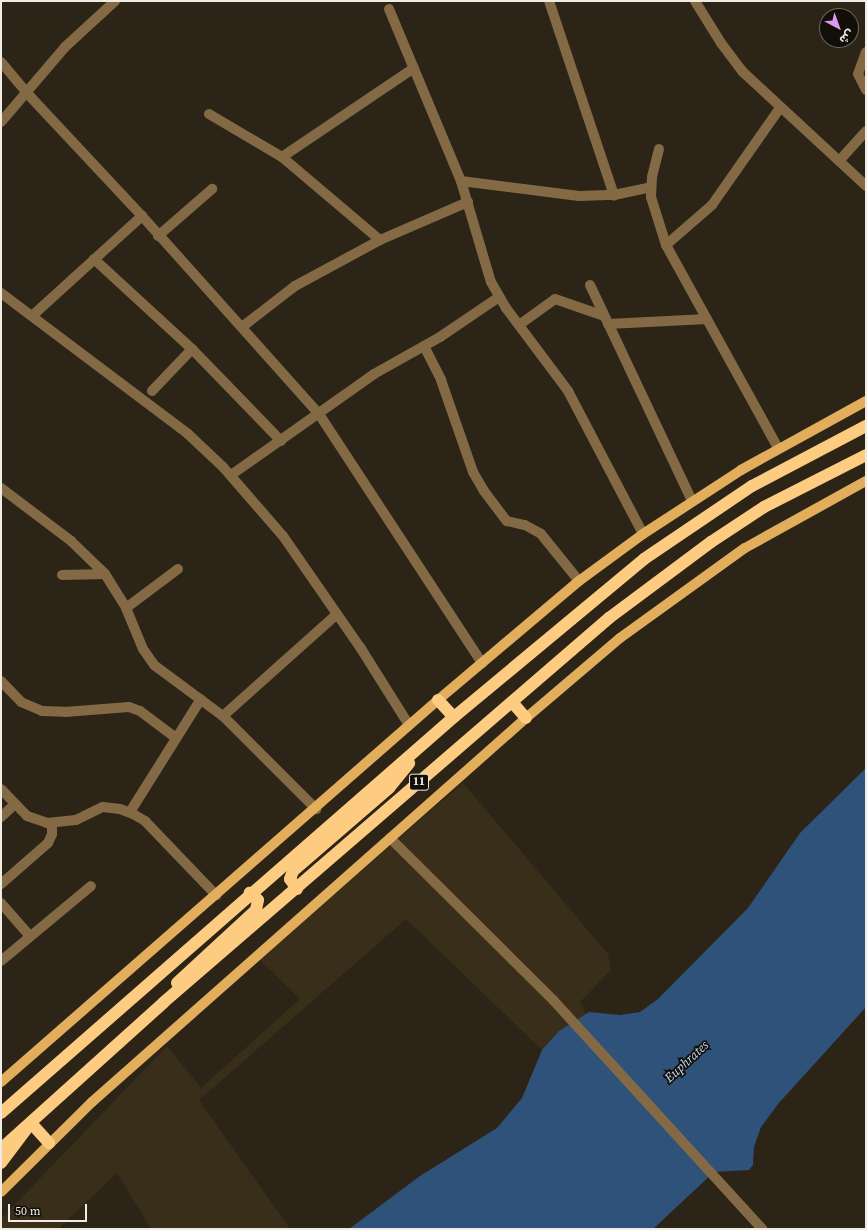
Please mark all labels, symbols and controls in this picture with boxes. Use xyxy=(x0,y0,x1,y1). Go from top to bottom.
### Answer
north arrow xyxy=(819,8,859,48)
text: ش xyxy=(836,26,857,47)
road number: 11 xyxy=(409,773,429,791)
water label: Euphrates xyxy=(662,1038,712,1086)
scale bar xyxy=(10,1196,89,1222)
text: 50 m xyxy=(15,1203,41,1219)

